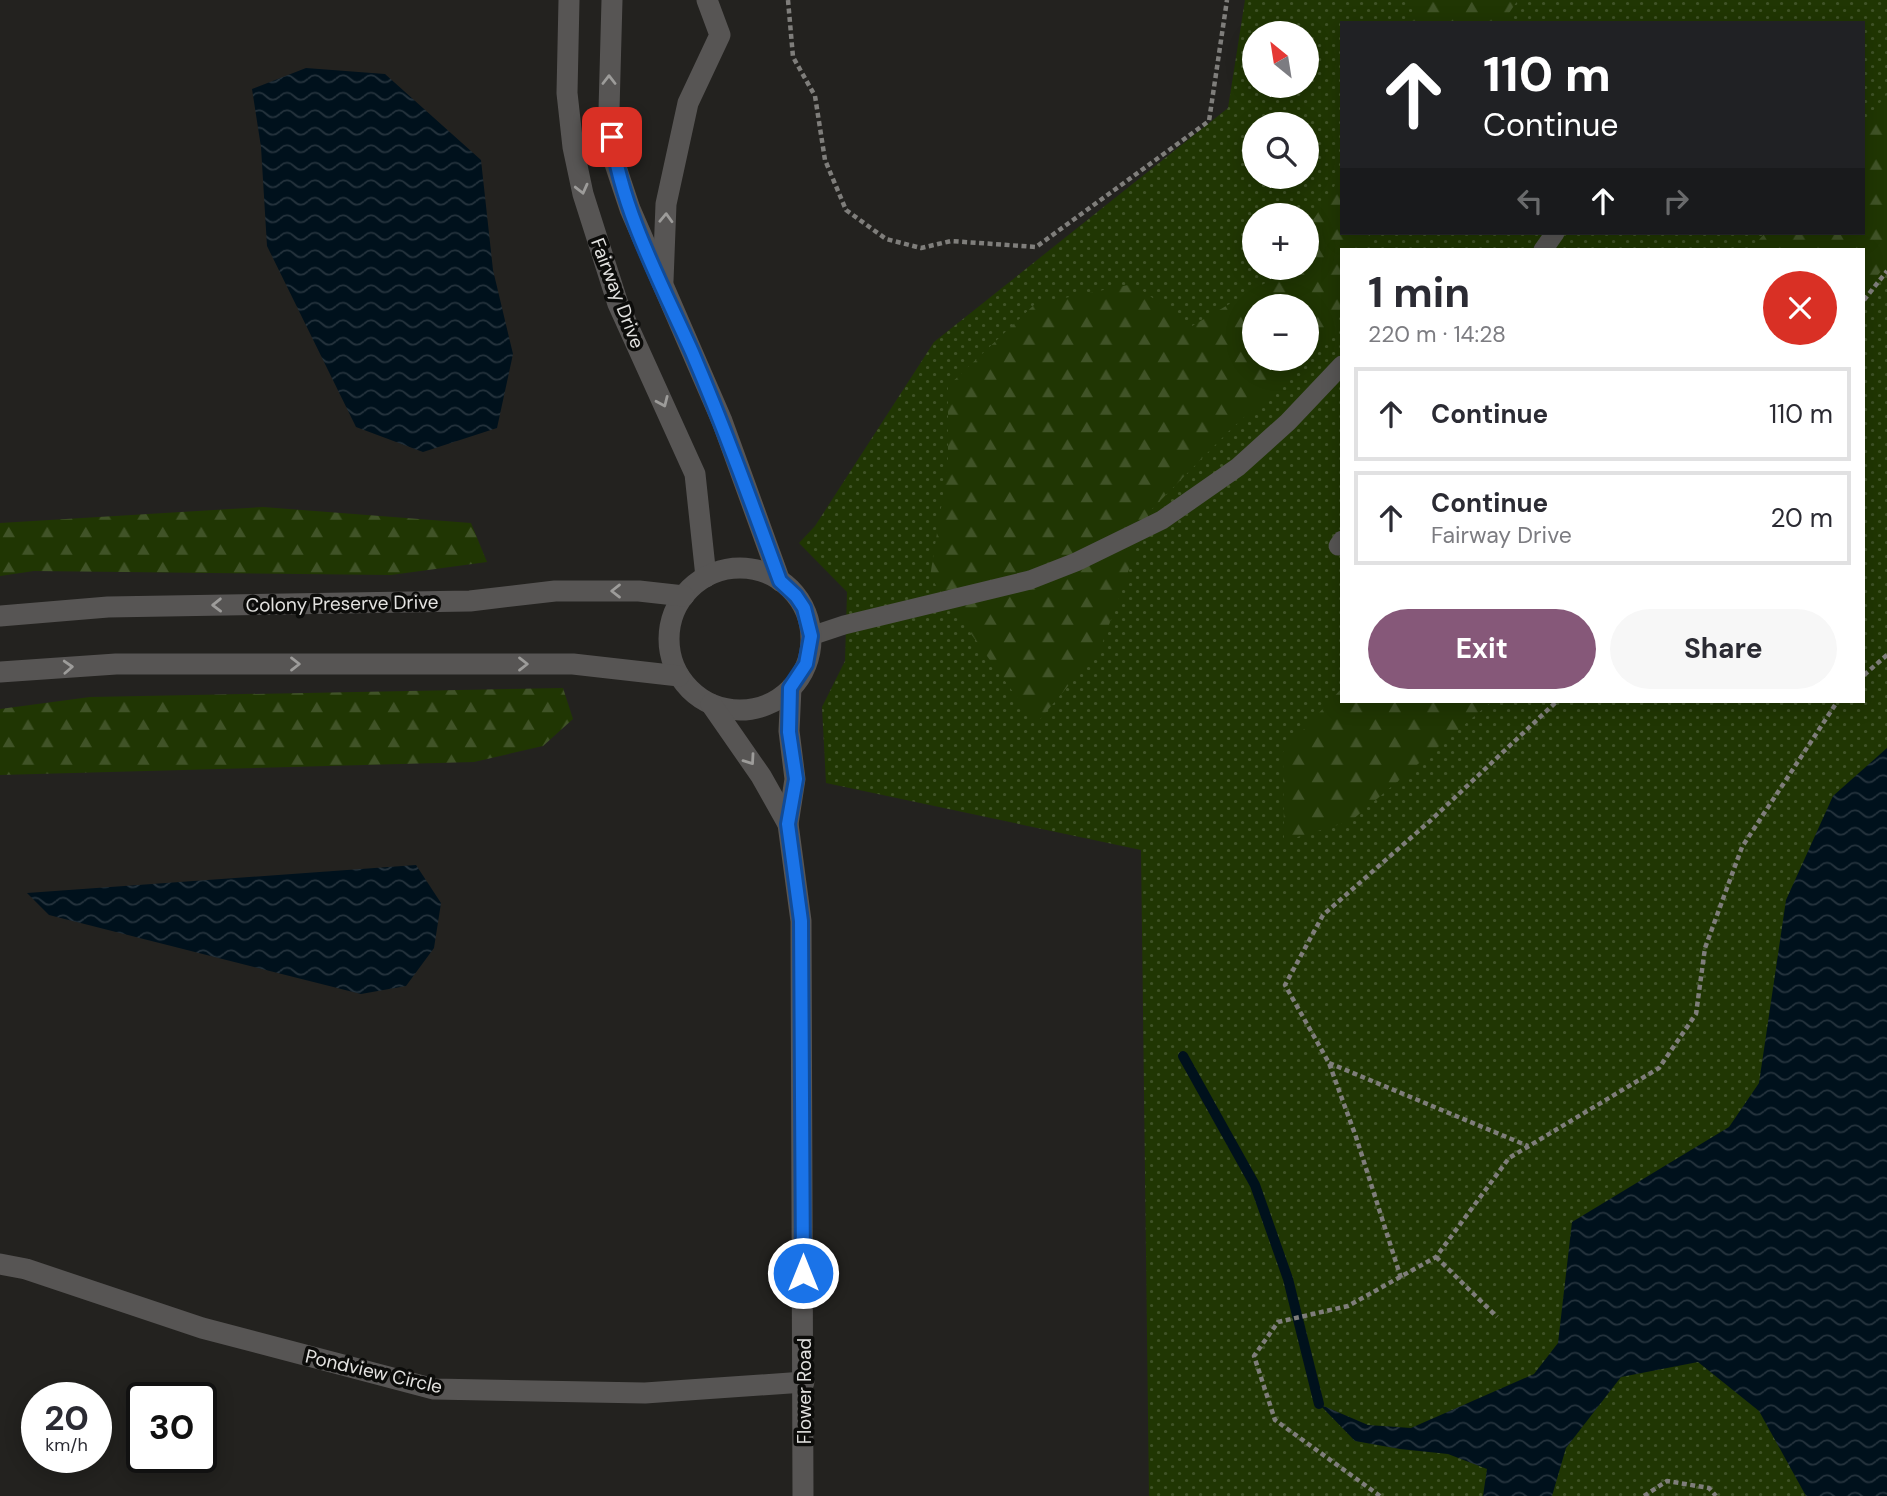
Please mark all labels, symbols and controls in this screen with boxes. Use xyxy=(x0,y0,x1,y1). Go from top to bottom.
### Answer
north arrow xyxy=(1242,21,1320,98)
map controls xyxy=(1242,21,1319,371)
text: 110 m xyxy=(1483,42,1611,106)
icon: ahead xyxy=(1368,49,1459,140)
one-way arrow xyxy=(601,74,617,84)
text: Continue xyxy=(1483,104,1618,146)
pin xyxy=(582,107,642,167)
button: search xyxy=(1242,112,1319,189)
icon: arrive xyxy=(593,118,631,156)
icon: left xyxy=(1511,182,1549,220)
icon: ahead xyxy=(1584,182,1622,220)
icon: right xyxy=(1657,182,1695,220)
one-way arrow xyxy=(574,183,588,195)
button: + xyxy=(1242,203,1319,280)
one-way arrow xyxy=(658,212,673,223)
street label: Fairway Drive xyxy=(585,234,650,352)
text: 1 min xyxy=(1368,265,1470,320)
button: close xyxy=(1763,271,1837,345)
button: − xyxy=(1242,294,1319,371)
text: 220 m · 14:28 xyxy=(1368,319,1506,349)
one-way arrow xyxy=(655,395,669,407)
icon: ahead xyxy=(1372,395,1410,433)
text: Continue xyxy=(1431,397,1548,431)
text: 110 m xyxy=(1769,397,1833,431)
text: Continue xyxy=(1431,486,1548,520)
icon: ahead xyxy=(1372,499,1410,537)
text: 20 m xyxy=(1770,501,1833,535)
text: Fairway Drive xyxy=(1431,520,1572,550)
one-way arrow xyxy=(610,583,621,599)
street label: Colony Preserve Drive xyxy=(245,589,439,618)
one-way arrow xyxy=(212,597,222,613)
button: Exit xyxy=(1368,609,1596,689)
button: Share xyxy=(1610,609,1837,689)
one-way arrow xyxy=(291,656,301,672)
one-way arrow xyxy=(518,656,529,672)
one-way arrow xyxy=(63,659,74,674)
one-way arrow xyxy=(742,752,754,765)
position arrow xyxy=(766,1236,840,1310)
street label: Flower Road xyxy=(792,1338,817,1444)
street label: Pondview Circle xyxy=(303,1344,445,1399)
speed limit sign: 30 xyxy=(126,1382,217,1473)
text: 20 xyxy=(44,1395,89,1441)
text: km/h xyxy=(45,1433,88,1457)

